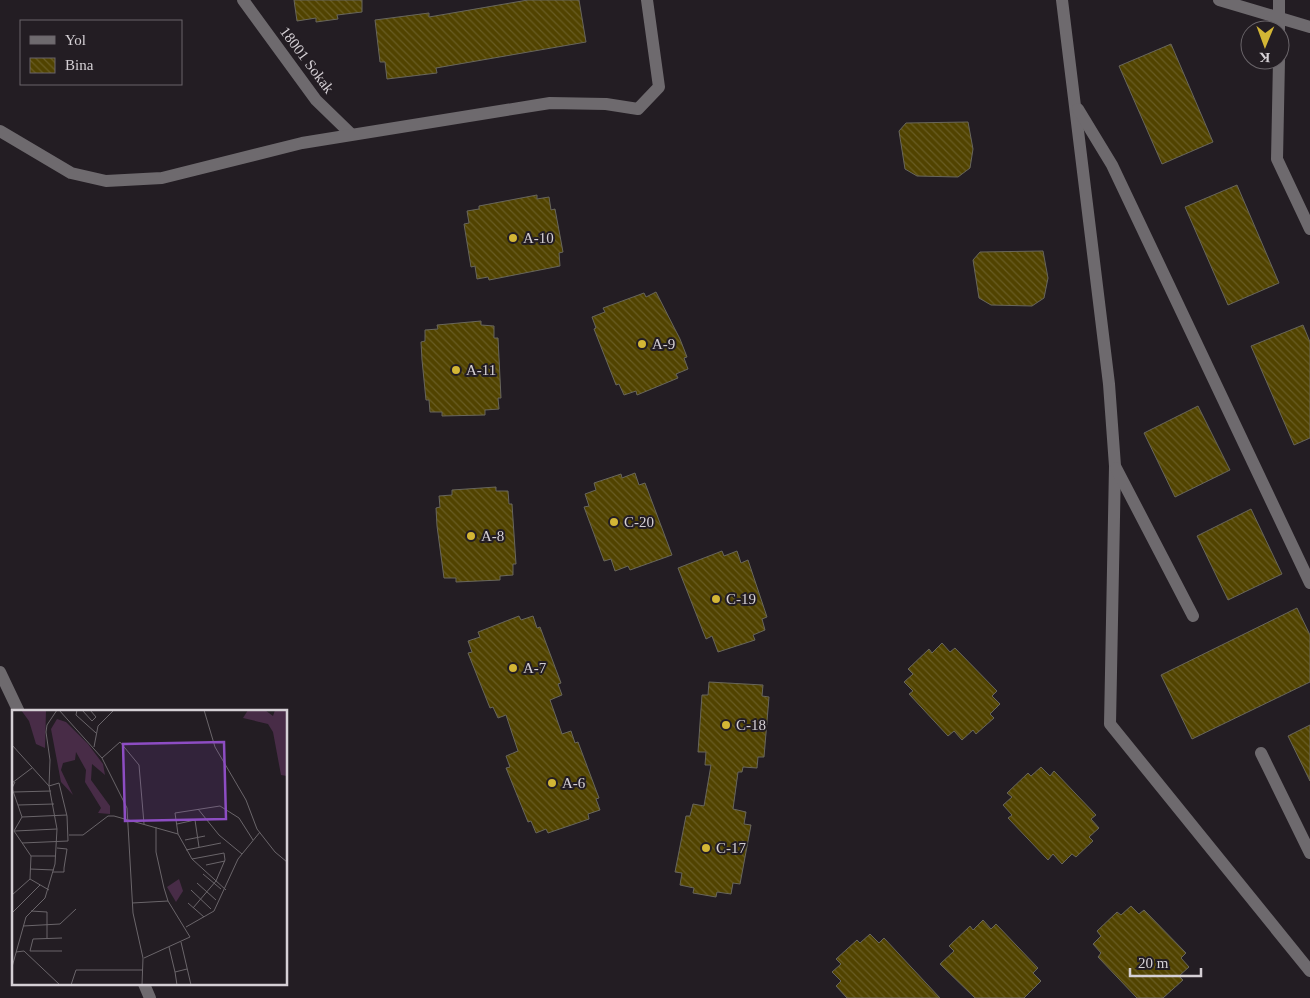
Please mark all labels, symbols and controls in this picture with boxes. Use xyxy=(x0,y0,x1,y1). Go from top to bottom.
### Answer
legend xyxy=(20,20,182,85)
north arrow xyxy=(1240,20,1290,70)
street label: 18001 Sokak xyxy=(277,24,337,97)
text: Yol xyxy=(65,32,86,48)
text: K xyxy=(1259,50,1270,65)
text: Bina xyxy=(65,57,94,73)
place label: A-10 xyxy=(523,230,554,246)
marker: A-10 xyxy=(507,232,519,244)
place label: A-9 xyxy=(652,336,675,352)
marker: A-9 xyxy=(636,338,648,350)
place label: A-11 xyxy=(466,362,496,378)
marker: A-11 xyxy=(450,364,462,376)
place label: C-20 xyxy=(624,514,654,530)
marker: C-20 xyxy=(608,516,620,528)
place label: A-8 xyxy=(481,528,504,544)
marker: A-8 xyxy=(465,530,477,542)
place label: C-19 xyxy=(726,591,756,607)
marker: C-19 xyxy=(710,593,722,605)
place label: A-7 xyxy=(523,660,547,676)
marker: A-7 xyxy=(507,662,519,674)
inset map xyxy=(12,710,288,986)
place label: C-18 xyxy=(736,717,766,733)
marker: C-18 xyxy=(720,719,732,731)
place label: A-6 xyxy=(562,775,586,791)
marker: A-6 xyxy=(546,777,558,789)
place label: C-17 xyxy=(716,840,747,856)
marker: C-17 xyxy=(700,842,712,854)
scale bar xyxy=(1130,946,1201,978)
text: 20 m xyxy=(1138,955,1169,971)

